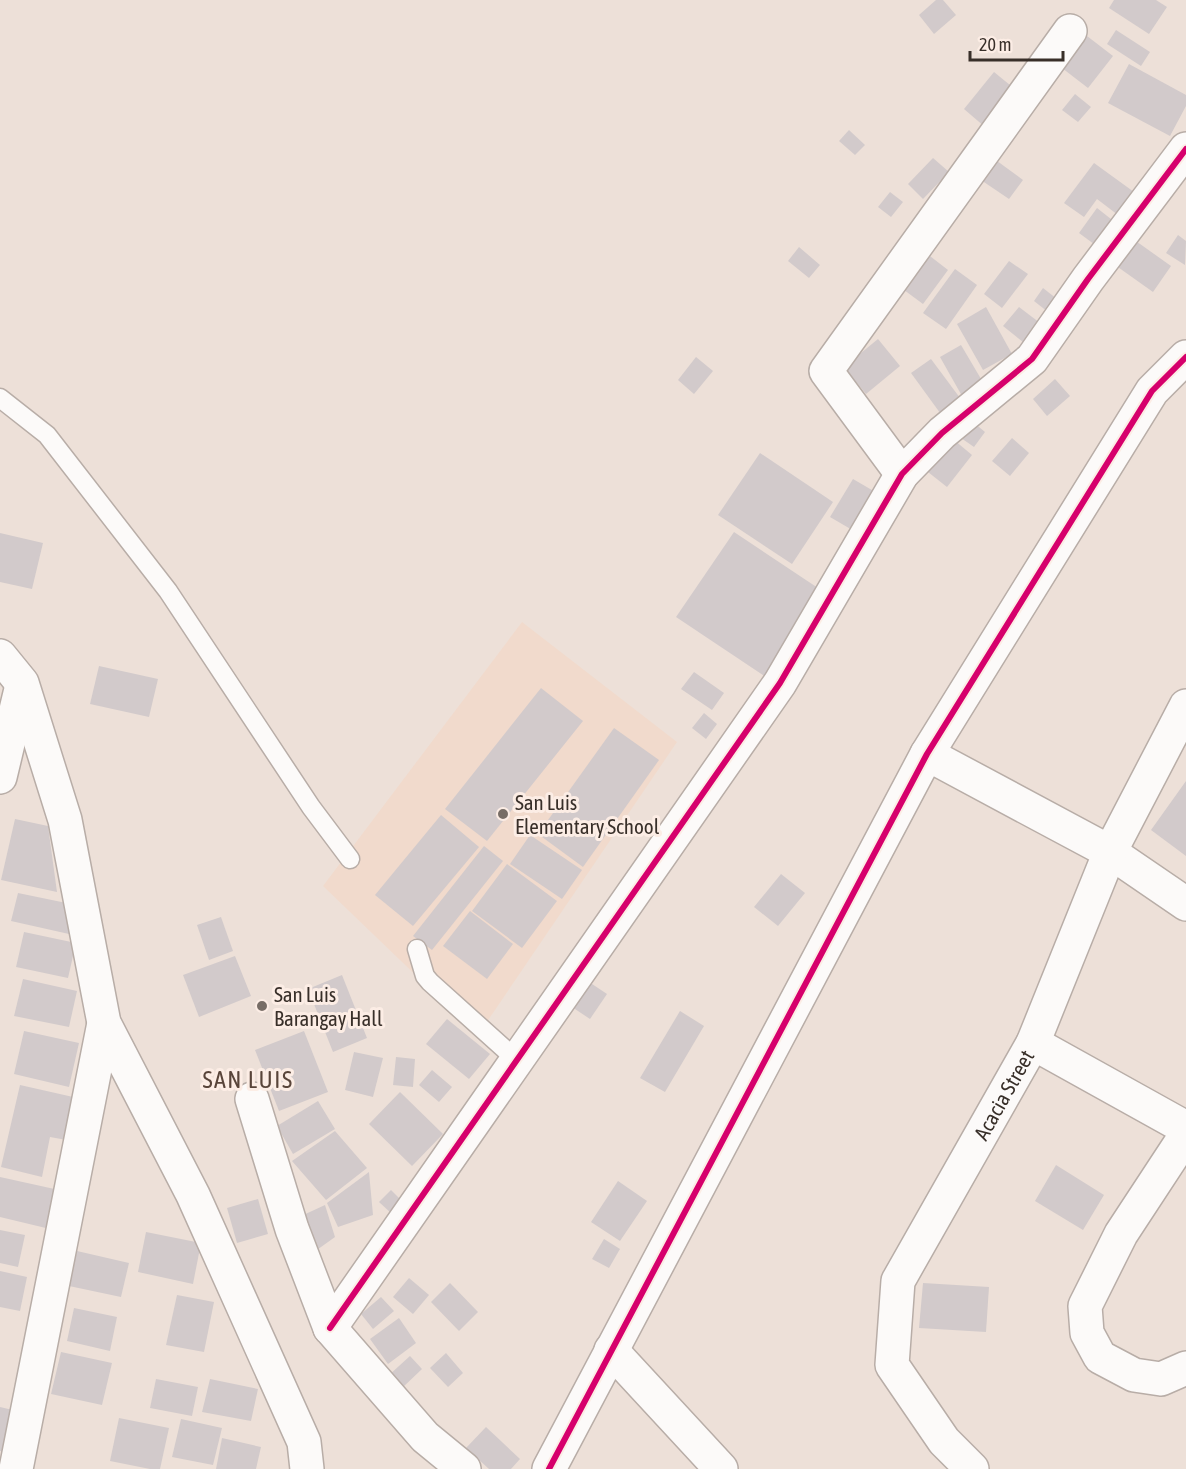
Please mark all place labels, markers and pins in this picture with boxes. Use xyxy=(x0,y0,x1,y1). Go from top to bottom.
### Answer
place label: San Luis Elementary School xyxy=(515,790,660,838)
marker: San Luis Elementary School xyxy=(496,807,510,821)
place label: San Luis Barangay Hall xyxy=(274,982,383,1030)
marker: San Luis Barangay Hall xyxy=(255,999,269,1013)

